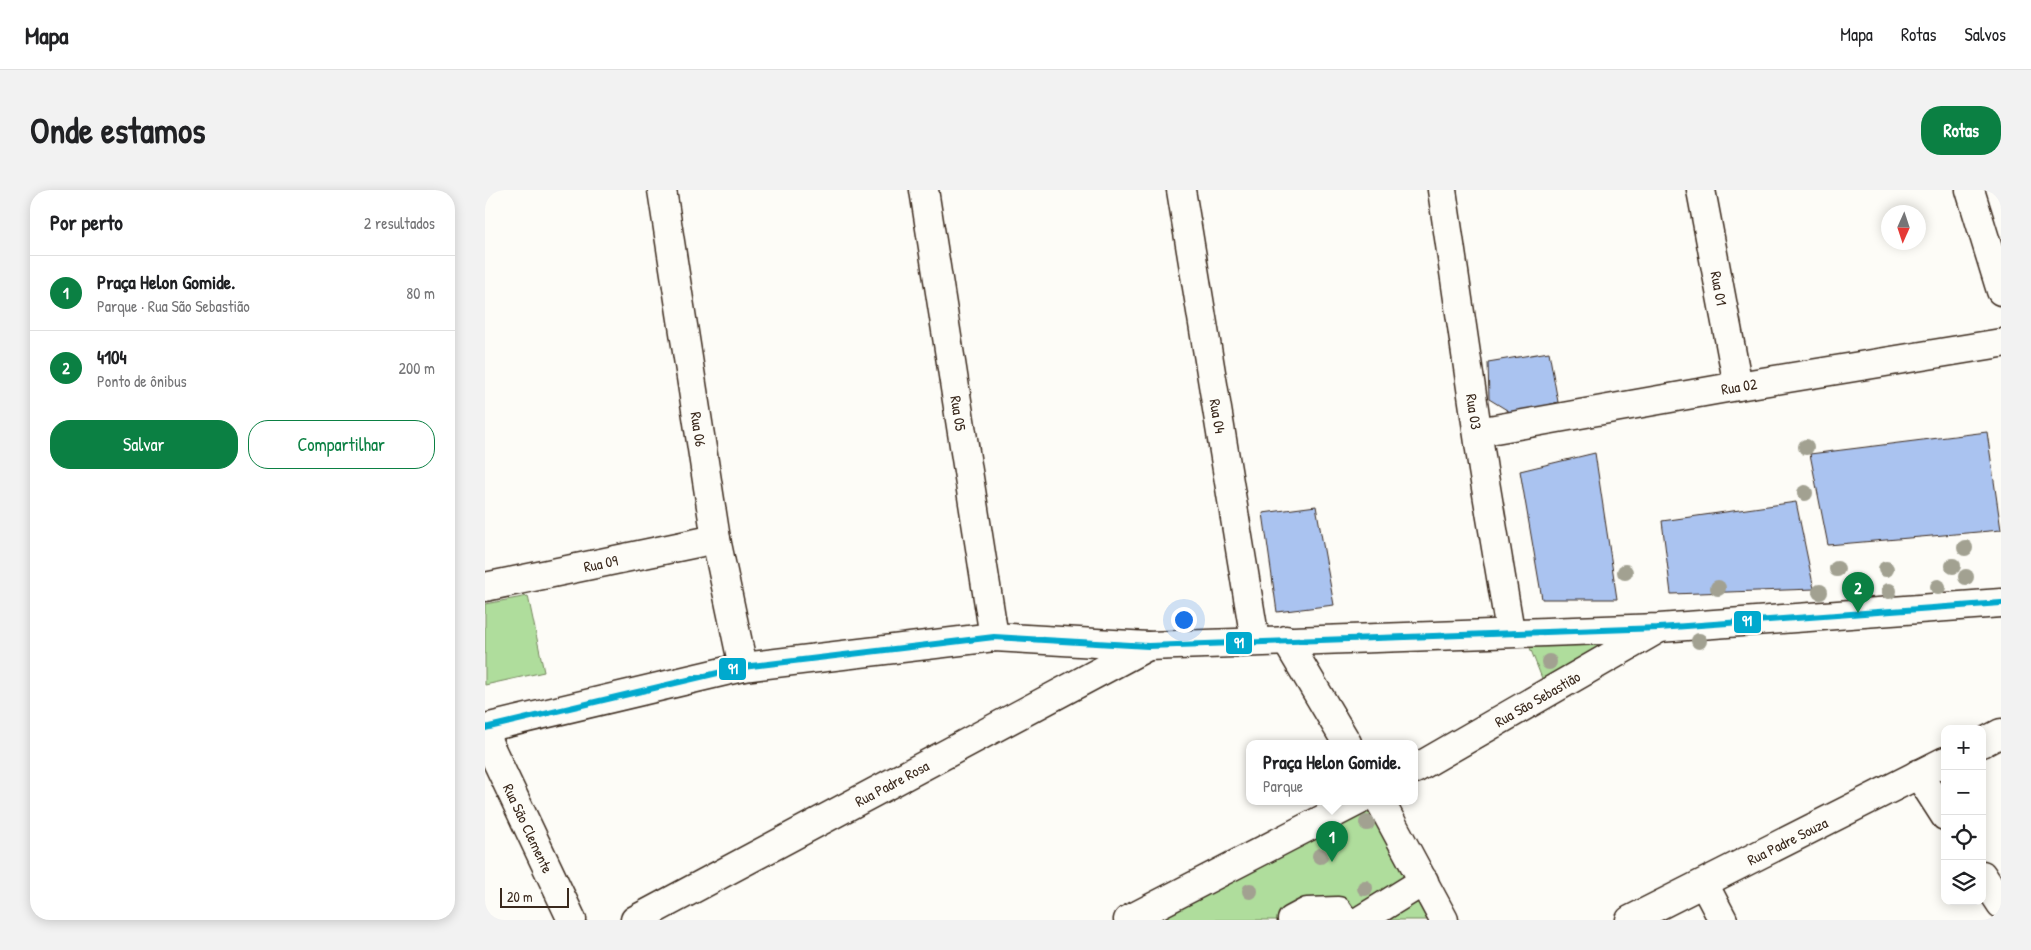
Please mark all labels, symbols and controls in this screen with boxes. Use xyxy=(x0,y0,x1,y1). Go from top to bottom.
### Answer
text: Mapa xyxy=(25,19,68,51)
text: Mapa xyxy=(1840,22,1873,47)
text: Rotas xyxy=(1901,22,1937,47)
text: Salvos xyxy=(1965,22,2006,47)
button: Rotas xyxy=(1921,106,2001,155)
text: Onde estamos xyxy=(30,107,205,154)
north arrow xyxy=(1881,205,1926,250)
text: Por perto xyxy=(50,208,123,237)
text: 2 resultados xyxy=(364,212,435,234)
text: Praça Helon Gomide. xyxy=(97,269,235,295)
street label: Rua 01 xyxy=(1706,269,1733,307)
text: 1 xyxy=(63,282,69,304)
text: 80 m xyxy=(406,282,435,304)
text: Parque · Rua São Sebastião xyxy=(97,295,250,317)
text: 4104 xyxy=(97,344,127,370)
text: 2 xyxy=(62,357,70,379)
text: 200 m xyxy=(399,357,435,379)
text: Ponto de ônibus xyxy=(97,370,187,392)
street label: Rua 02 xyxy=(1719,373,1758,399)
street label: Rua 03 xyxy=(1461,392,1487,431)
street label: Rua 05 xyxy=(946,394,972,433)
street label: Rua 04 xyxy=(1205,397,1231,435)
street label: Rua 06 xyxy=(686,410,712,448)
button: Salvar xyxy=(50,420,238,469)
button: Compartilhar xyxy=(248,420,435,469)
street label: Rua 09 xyxy=(582,549,620,577)
pin: 2 xyxy=(1842,572,1874,613)
your location xyxy=(1171,607,1197,633)
line badge: 91 xyxy=(1733,610,1762,634)
text: 91 xyxy=(1742,611,1752,630)
line badge: 91 xyxy=(1225,631,1253,655)
text: 91 xyxy=(1234,633,1244,652)
line badge: 91 xyxy=(718,657,747,681)
text: 91 xyxy=(728,659,738,678)
street label: Rua São Sebastião xyxy=(1490,666,1584,732)
map controls xyxy=(1941,725,1986,905)
button: + xyxy=(1941,725,1986,770)
popup xyxy=(1246,740,1418,805)
text: Praça Helon Gomide. xyxy=(1263,749,1401,775)
street label: Rua Padre Rosa xyxy=(851,755,932,811)
button: − xyxy=(1941,770,1986,815)
text: Parque xyxy=(1263,775,1303,797)
street label: Rua São Clemente xyxy=(498,780,559,876)
street label: Rua Padre Souza xyxy=(1743,812,1831,870)
button: locate xyxy=(1941,815,1986,860)
pin: 1 xyxy=(1316,821,1348,862)
button: layers xyxy=(1941,860,1986,905)
scale bar xyxy=(500,885,569,908)
text: 20 m xyxy=(507,887,533,906)

